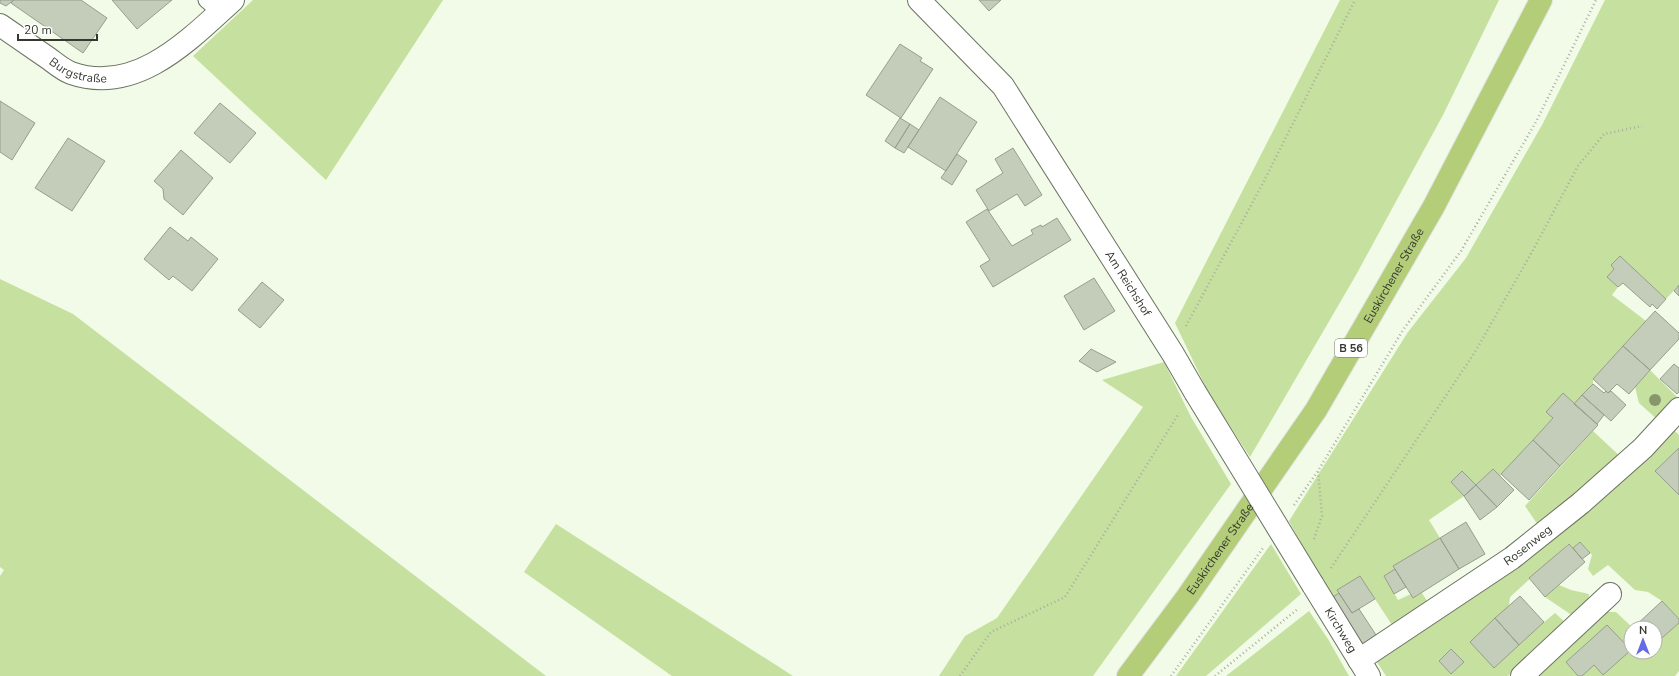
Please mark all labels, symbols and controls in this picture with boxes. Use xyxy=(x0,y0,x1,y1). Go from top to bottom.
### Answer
scale bar xyxy=(18,16,97,42)
text: 20 m xyxy=(24,22,52,38)
street label: Burgstraße xyxy=(46,54,107,86)
street label: Euskirchener Straße xyxy=(1360,225,1428,326)
street label: Am Reichshof xyxy=(1101,248,1156,320)
road number: B 56 xyxy=(1335,339,1367,357)
street label: Euskirchener Straße xyxy=(1183,500,1257,598)
street label: Rosenweg xyxy=(1501,521,1555,569)
street label: Kirchweg xyxy=(1321,605,1361,656)
north arrow xyxy=(1623,620,1663,660)
text: N xyxy=(1639,623,1647,638)

